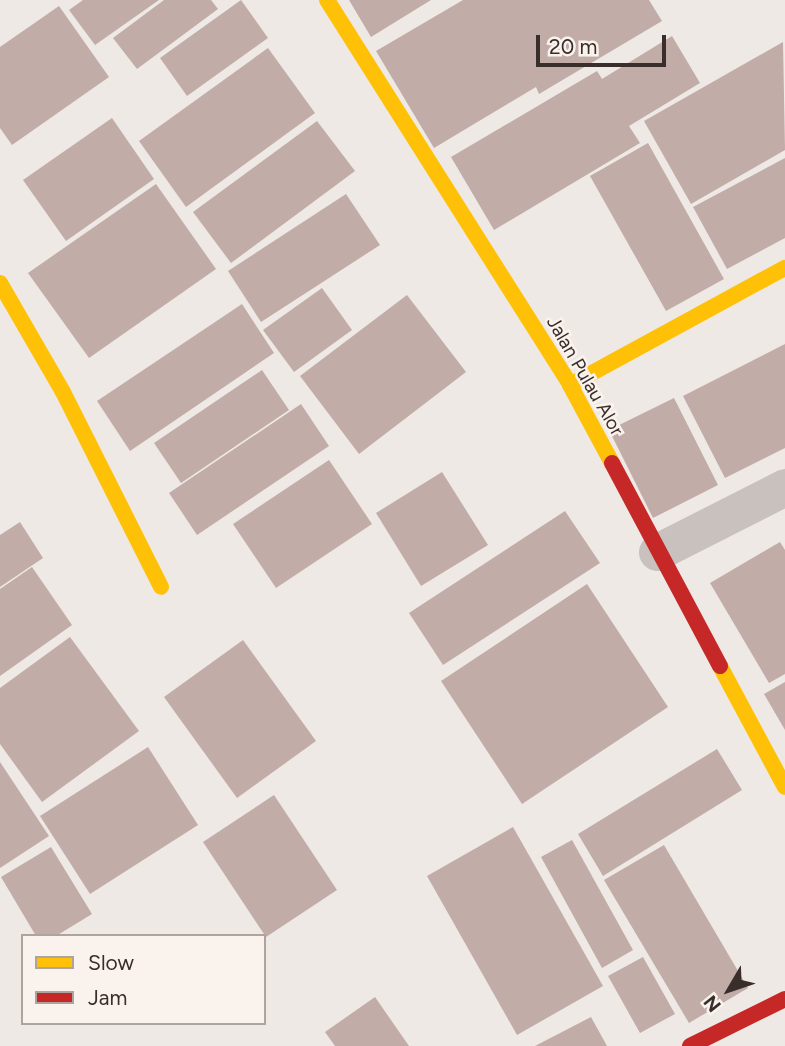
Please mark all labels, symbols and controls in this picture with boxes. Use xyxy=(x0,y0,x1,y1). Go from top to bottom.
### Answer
scale bar xyxy=(540,21,670,65)
text: 20 m xyxy=(549,34,597,59)
street label: Jalan Pulau Alor xyxy=(542,312,628,440)
legend xyxy=(21,934,266,1025)
text: Slow xyxy=(88,950,134,975)
north arrow xyxy=(694,955,764,1025)
text: Jam xyxy=(88,985,127,1010)
text: N xyxy=(699,991,726,1016)

